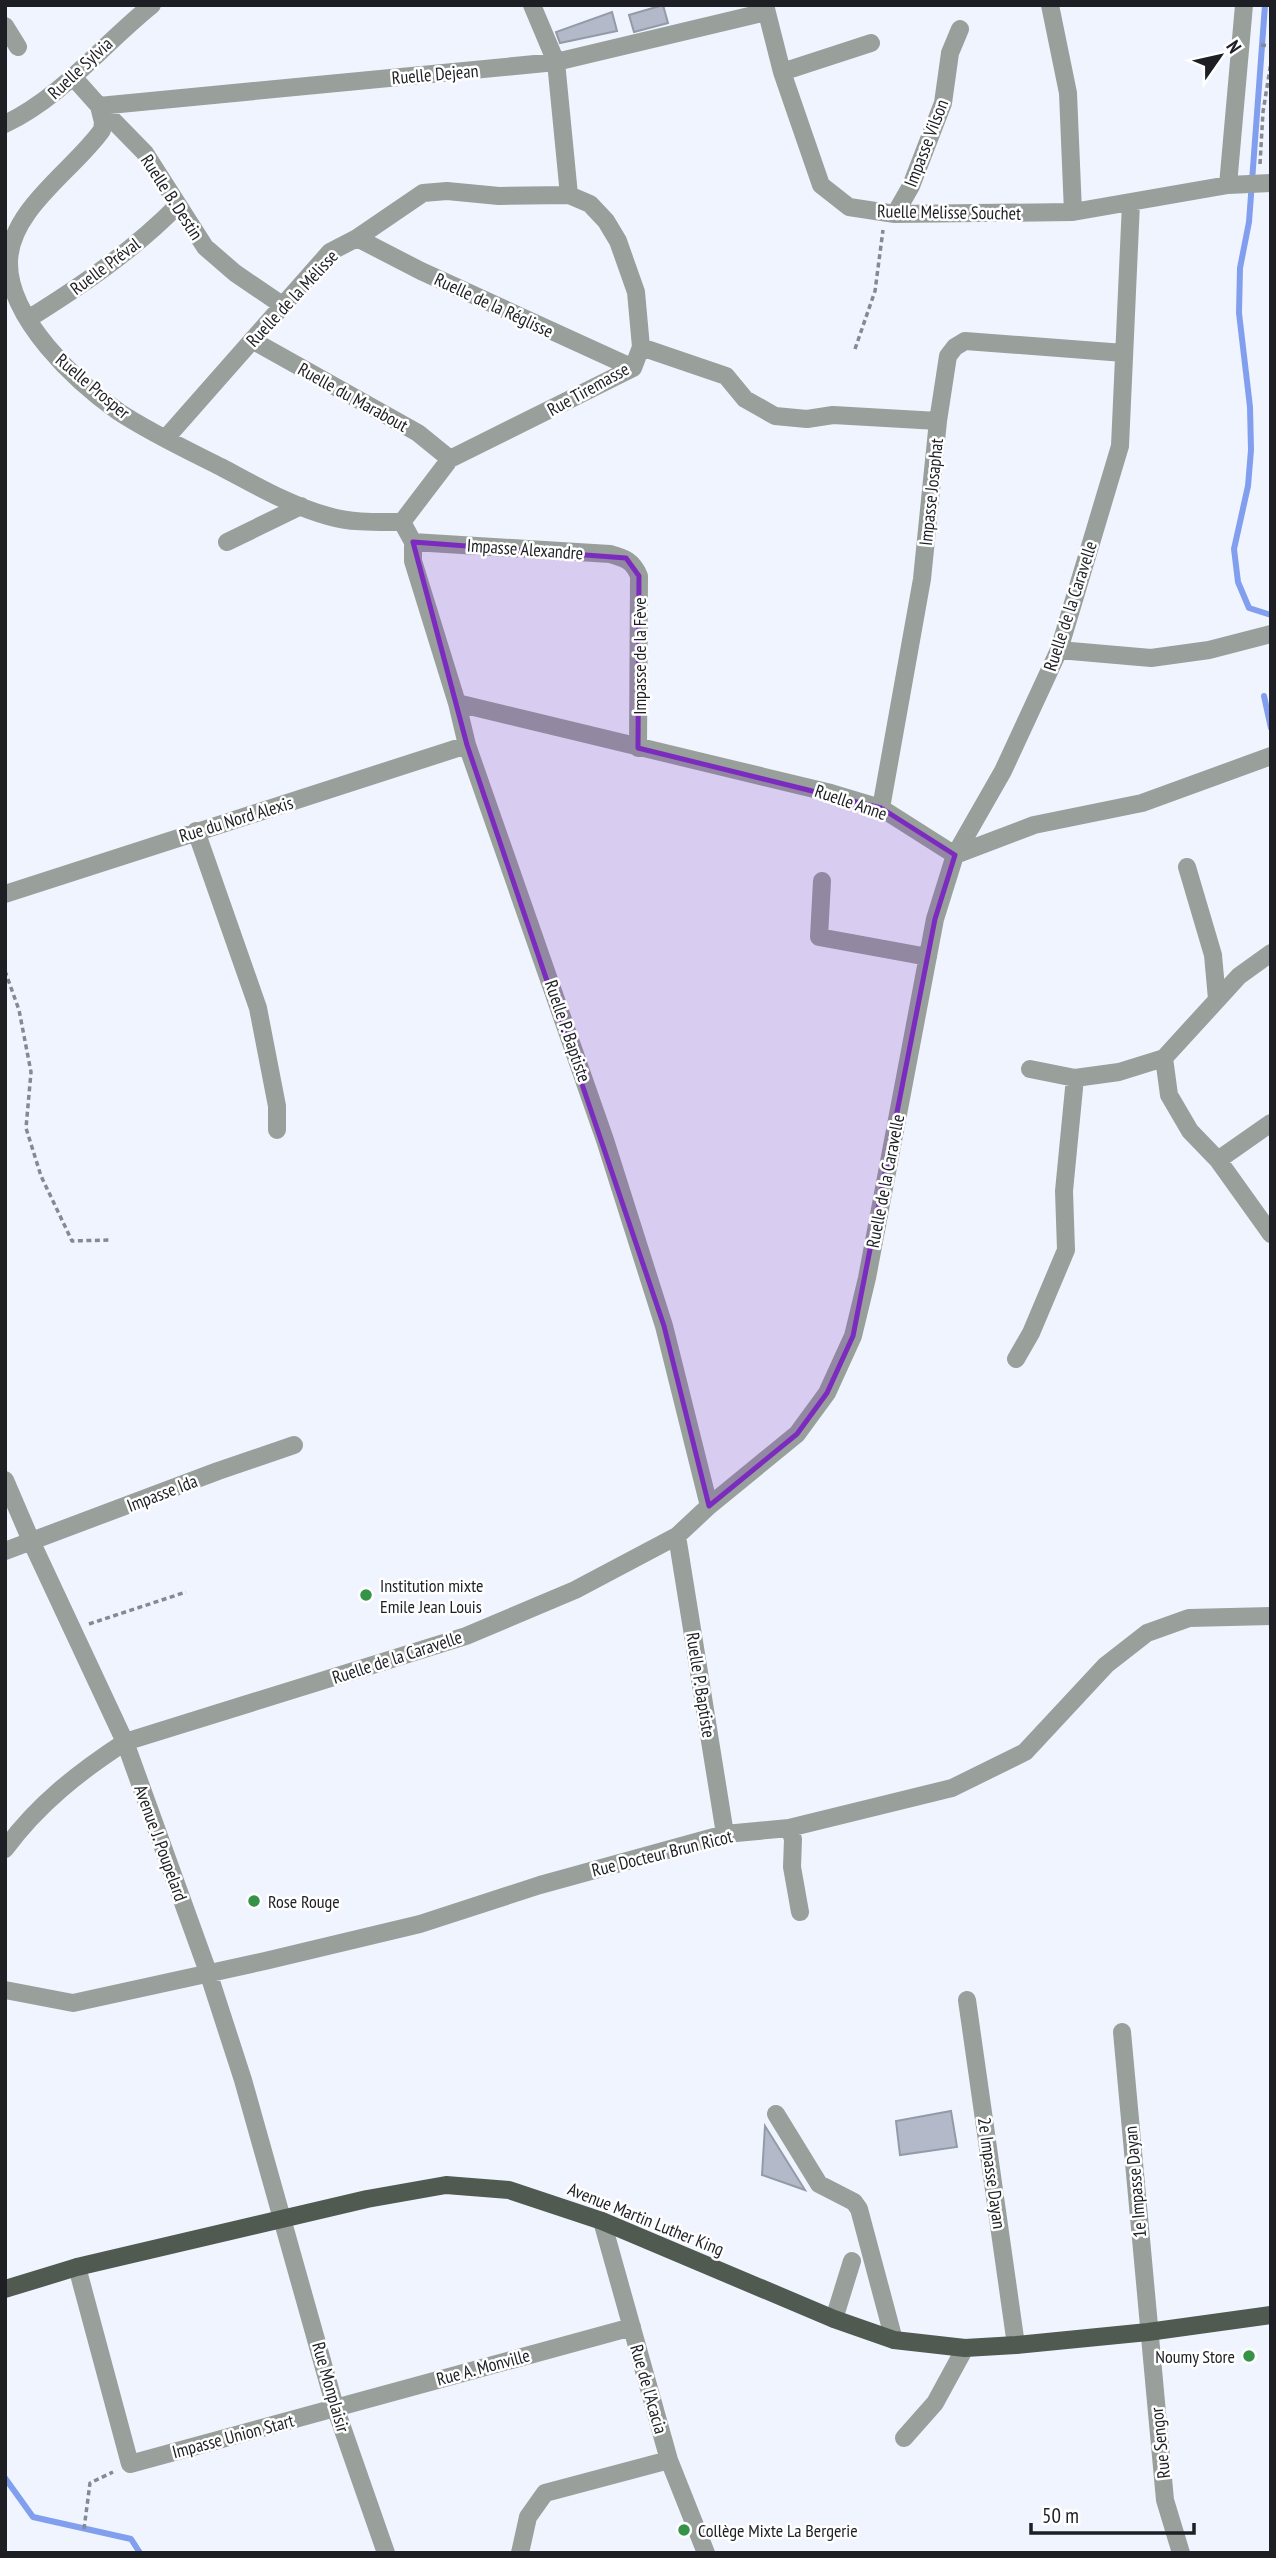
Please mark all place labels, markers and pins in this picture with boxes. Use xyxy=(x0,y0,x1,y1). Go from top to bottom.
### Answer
place label: Institution mixte Emile Jean Louis xyxy=(380,1574,483,1618)
marker: Institution mixte Emile Jean Louis xyxy=(358,1587,374,1603)
place label: Rose Rouge xyxy=(268,1890,340,1913)
marker: Rose Rouge xyxy=(246,1893,262,1909)
place label: Noumy Store xyxy=(1155,2345,1235,2368)
marker: Noumy Store xyxy=(1241,2348,1257,2364)
place label: Collège Mixte La Bergerie xyxy=(698,2519,858,2542)
marker: Collège Mixte La Bergerie xyxy=(676,2522,692,2538)

